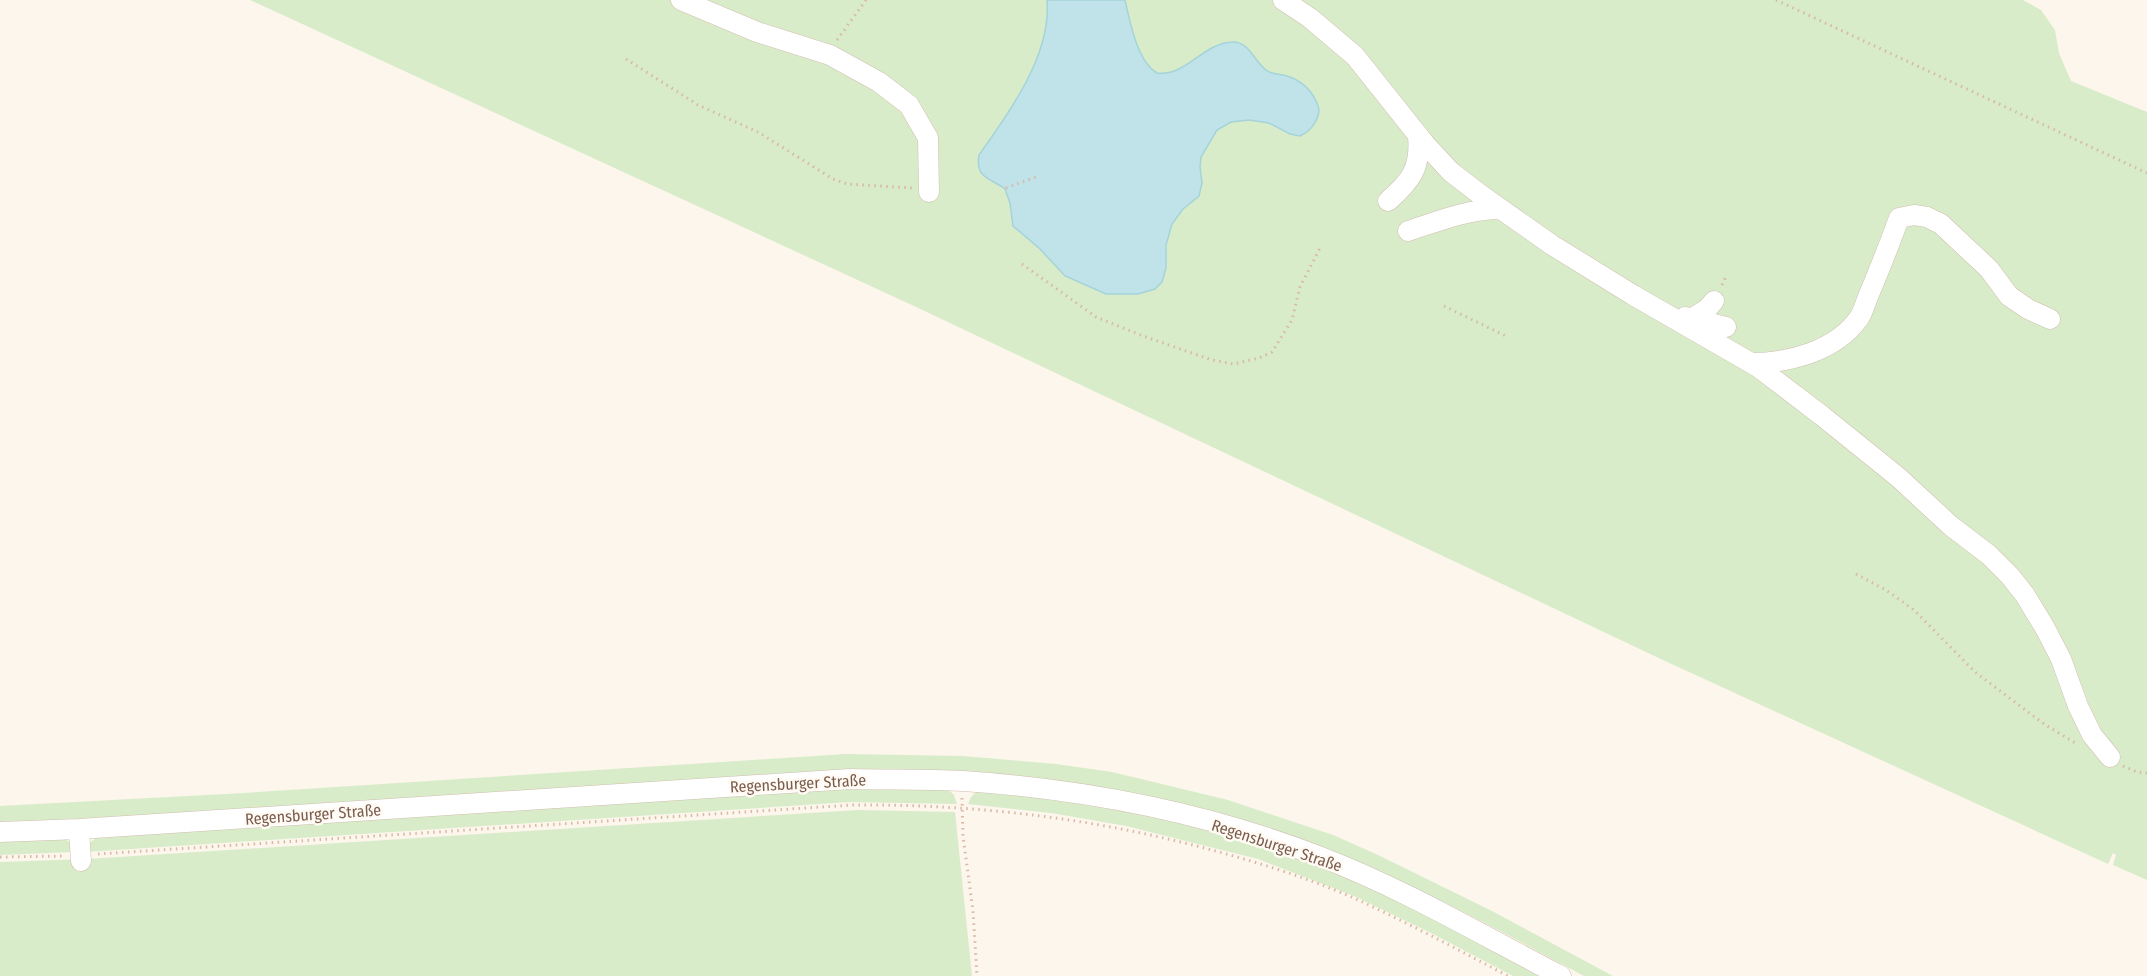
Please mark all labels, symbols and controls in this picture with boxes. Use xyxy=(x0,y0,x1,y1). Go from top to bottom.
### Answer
street label: Regensburger Straße xyxy=(730,770,867,797)
street label: Regensburger Straße xyxy=(244,800,382,829)
street label: Regensburger Straße xyxy=(1209,815,1345,876)

